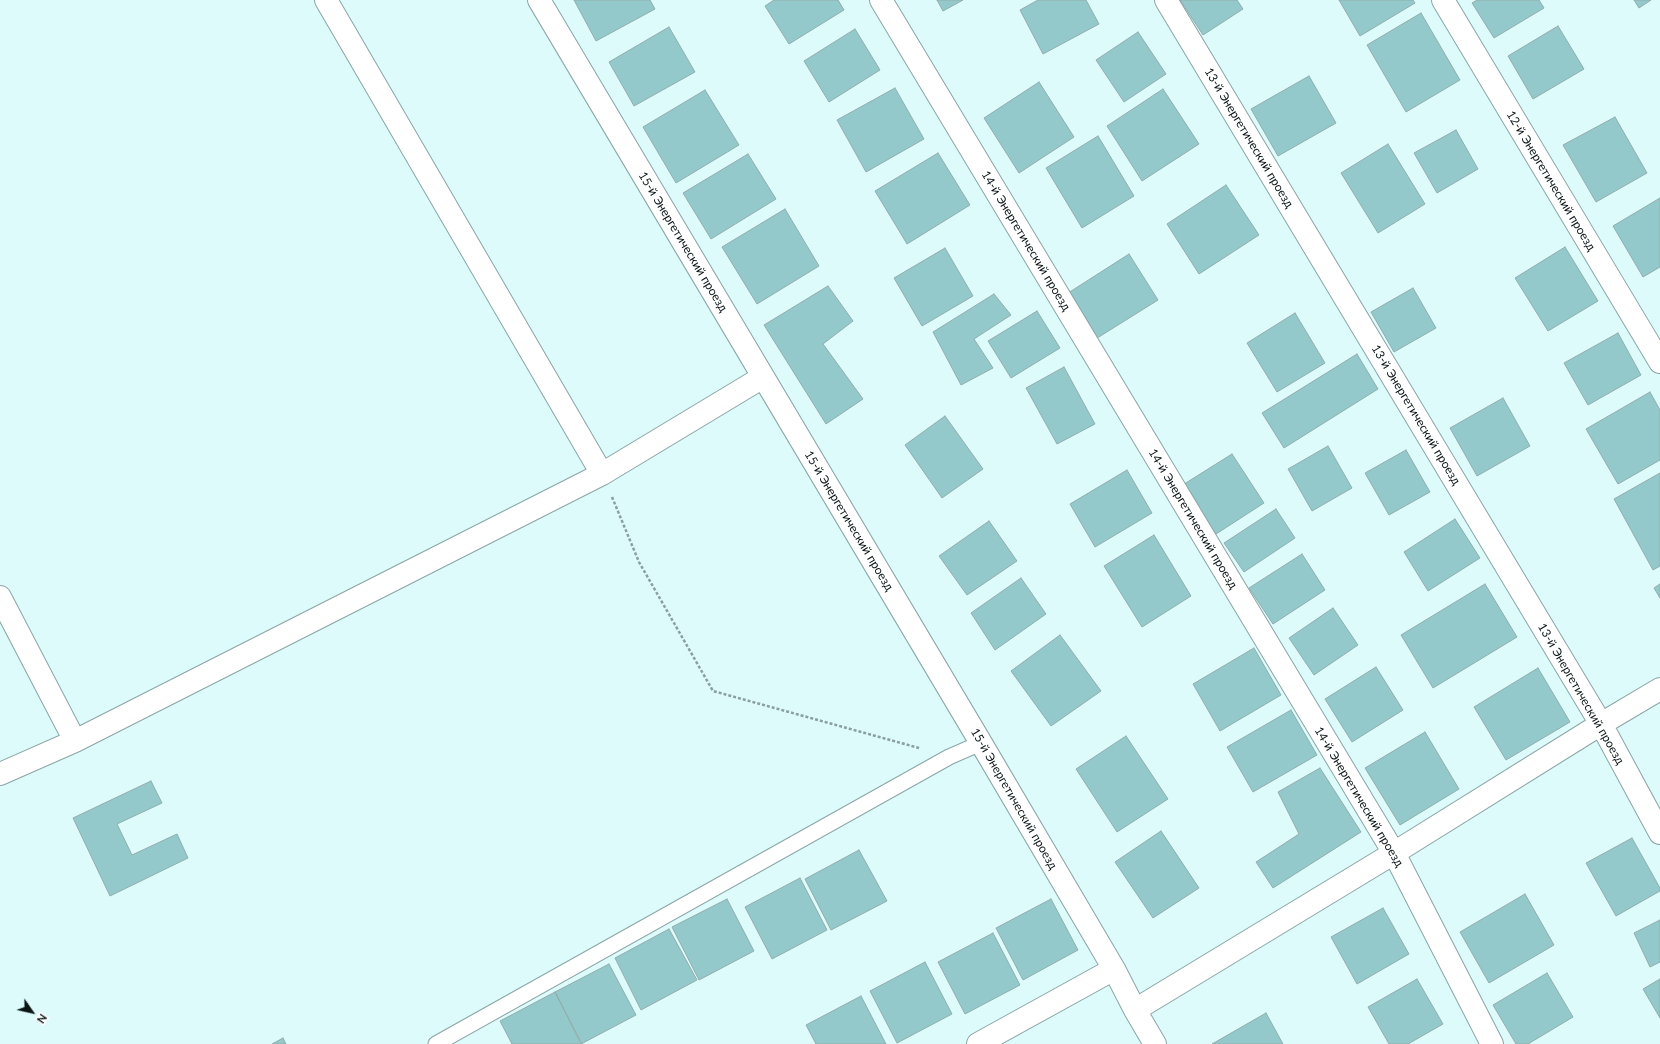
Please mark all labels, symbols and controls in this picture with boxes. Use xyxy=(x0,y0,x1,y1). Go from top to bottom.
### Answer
street label: 13-й Энергетический проезд xyxy=(1201,65,1297,211)
street label: 12-й Энергетический проезд xyxy=(1503,108,1599,254)
street label: 14-й Энергетический проезд xyxy=(978,168,1074,314)
street label: 15-й Энергетический проезд xyxy=(635,169,731,315)
street label: 13-й Энергетический проезд xyxy=(1368,342,1464,488)
street label: 14-й Энергетический проезд xyxy=(1145,446,1241,592)
street label: 15-й Энергетический проезд xyxy=(801,448,897,594)
street label: 13-й Энергетический проезд xyxy=(1535,621,1627,767)
street label: 14-й Энергетический проезд xyxy=(1311,724,1407,870)
street label: 15-й Энергетический проезд xyxy=(968,726,1060,872)
north arrow xyxy=(12,992,52,1032)
text: N xyxy=(35,1012,50,1026)

